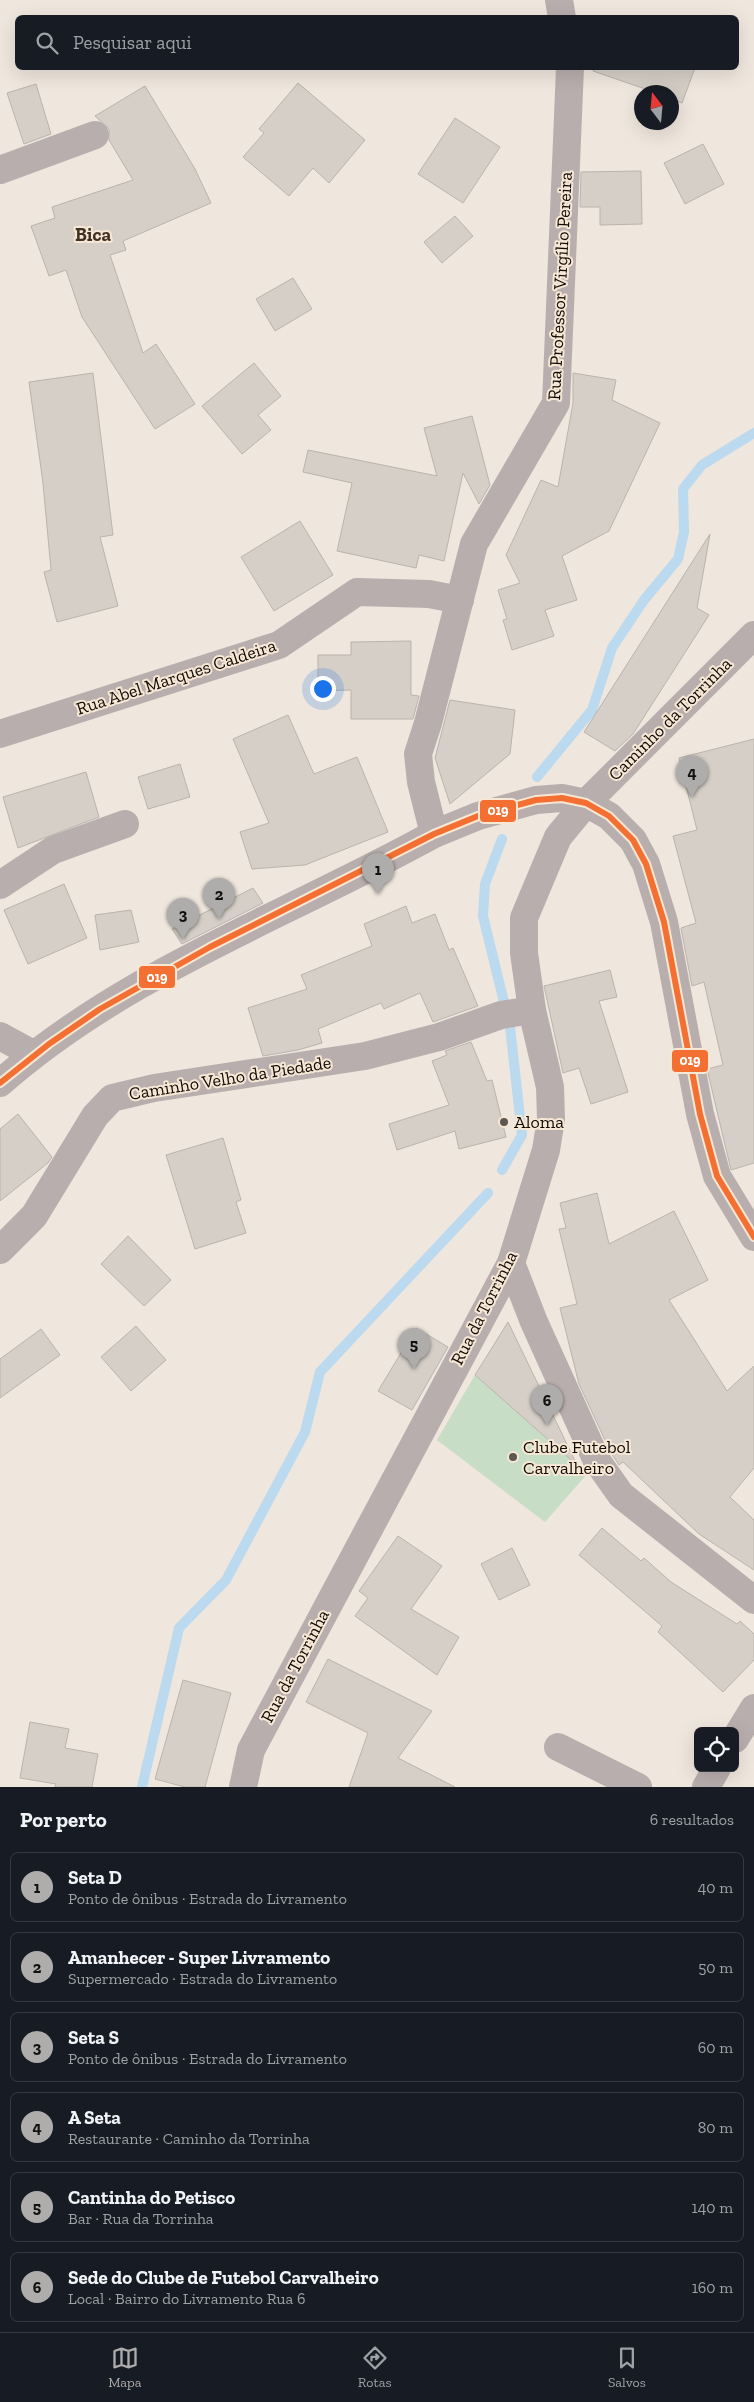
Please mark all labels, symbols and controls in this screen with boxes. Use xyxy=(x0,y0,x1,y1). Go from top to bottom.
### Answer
search box xyxy=(15,15,739,70)
icon: search xyxy=(33,29,61,57)
text: Pesquisar aqui xyxy=(73,31,192,54)
north arrow xyxy=(634,85,679,130)
street label: Rua Professor Virgílio Pereira xyxy=(543,171,577,401)
district label: Bica xyxy=(75,223,111,246)
street label: Rua Abel Marques Caldeira xyxy=(73,634,279,720)
street label: Caminho da Torrinha xyxy=(604,653,736,785)
your location xyxy=(310,676,336,702)
pin: 4 xyxy=(676,756,708,797)
line badge: 019 xyxy=(479,799,517,823)
text: 019 xyxy=(487,802,509,819)
pin: 1 xyxy=(362,853,394,894)
pin: 2 xyxy=(203,878,235,919)
pin: 3 xyxy=(167,898,199,939)
line badge: 019 xyxy=(138,965,176,989)
text: 019 xyxy=(146,969,168,986)
line badge: 019 xyxy=(671,1049,709,1073)
street label: Caminho Velho da Piedade xyxy=(127,1051,333,1105)
text: 019 xyxy=(679,1052,701,1069)
place label: Aloma xyxy=(514,1111,564,1133)
marker: Aloma xyxy=(498,1116,510,1128)
street label: Rua da Torrinha xyxy=(446,1247,522,1369)
pin: 5 xyxy=(398,1328,430,1369)
pin: 6 xyxy=(531,1384,563,1425)
place label: Clube Futebol Carvalheiro xyxy=(523,1436,631,1479)
marker: Clube Futebol Carvalheiro xyxy=(507,1451,519,1463)
street label: Rua da Torrinha xyxy=(256,1605,334,1726)
map controls xyxy=(694,1727,739,1772)
button: locate xyxy=(694,1727,739,1772)
text: Por perto xyxy=(20,1807,107,1832)
text: 6 resultados xyxy=(650,1810,734,1829)
text: Seta D xyxy=(68,1866,122,1889)
text: 1 xyxy=(34,1878,40,1897)
text: 40 m xyxy=(698,1878,733,1897)
text: Ponto de ônibus · Estrada do Livramento xyxy=(68,1889,347,1908)
text: Amanhecer - Super Livramento xyxy=(68,1946,330,1969)
text: 2 xyxy=(33,1958,41,1977)
text: 50 m xyxy=(698,1958,733,1977)
text: Supermercado · Estrada do Livramento xyxy=(68,1969,337,1988)
text: Seta S xyxy=(68,2026,119,2049)
text: 3 xyxy=(33,2038,41,2057)
text: 60 m xyxy=(698,2038,733,2057)
text: Ponto de ônibus · Estrada do Livramento xyxy=(68,2049,347,2068)
text: A Seta xyxy=(68,2106,121,2129)
text: 4 xyxy=(32,2118,42,2137)
text: 80 m xyxy=(698,2118,733,2137)
text: Restaurante · Caminho da Torrinha xyxy=(68,2129,310,2148)
text: Cantinha do Petisco xyxy=(68,2186,235,2209)
text: 5 xyxy=(33,2198,41,2217)
text: 140 m xyxy=(692,2198,733,2217)
text: Bar · Rua da Torrinha xyxy=(68,2209,214,2228)
text: Sede do Clube de Futebol Carvalheiro xyxy=(68,2266,379,2289)
text: 6 xyxy=(33,2278,41,2297)
text: 160 m xyxy=(692,2278,733,2297)
text: Local · Bairro do Livramento Rua 6 xyxy=(68,2289,305,2308)
tab: Mapa xyxy=(108,2344,142,2391)
tab: Rotas xyxy=(358,2344,392,2391)
tab: Salvos xyxy=(608,2344,646,2391)

